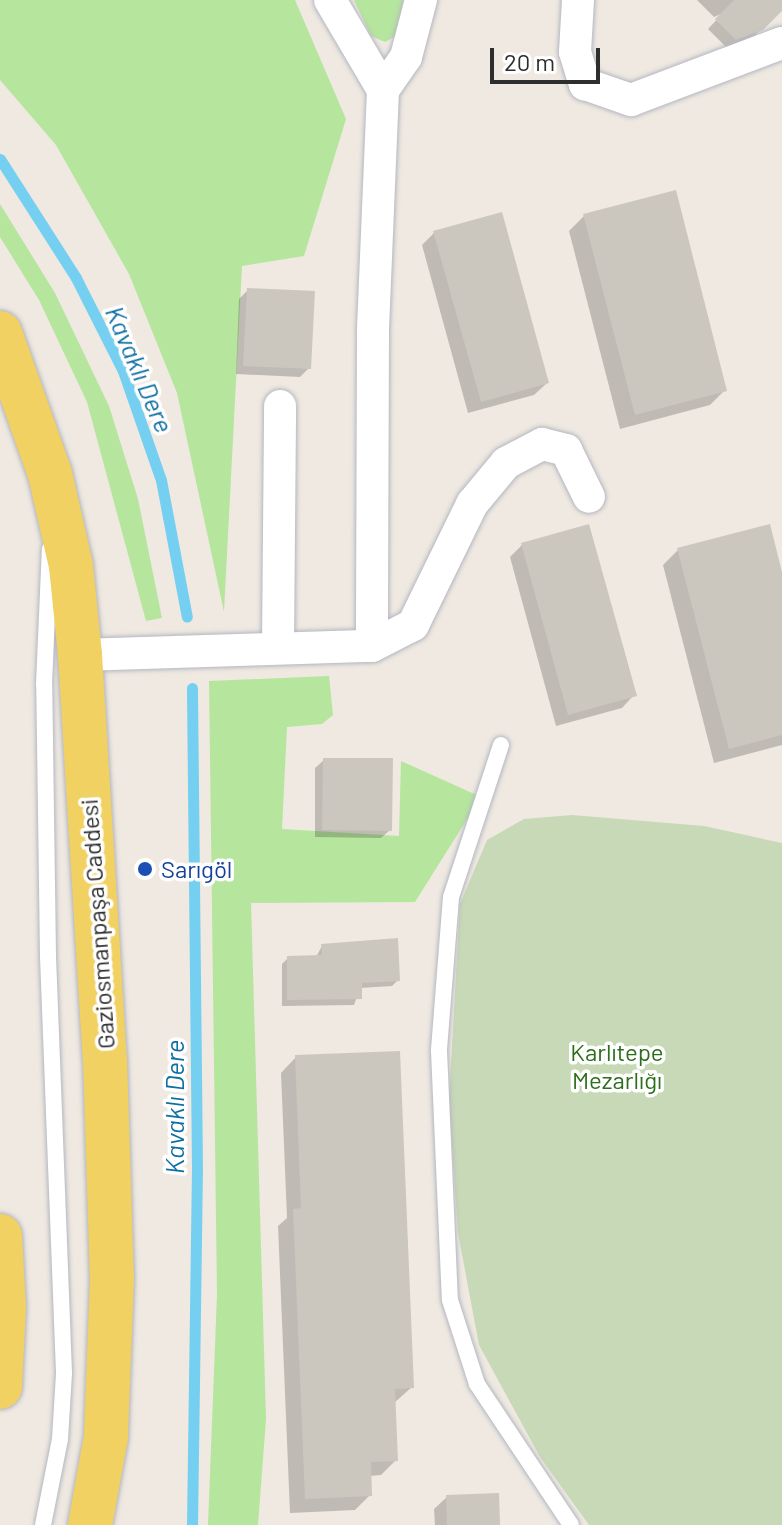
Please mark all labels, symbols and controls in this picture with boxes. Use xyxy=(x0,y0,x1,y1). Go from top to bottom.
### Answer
scale bar xyxy=(494,32,604,82)
text: 20 m xyxy=(504,47,555,76)
water label: Kavaklı Dere xyxy=(99,301,181,437)
street label: Gaziosmanpaşa Caddesi xyxy=(74,798,120,1050)
place label: Sarıgöl xyxy=(161,855,232,883)
marker: Sarıgöl xyxy=(136,860,154,878)
park label: Karlıtepe Mezarlığı xyxy=(570,1038,664,1094)
water label: Kavaklı Dere xyxy=(158,1040,190,1174)

